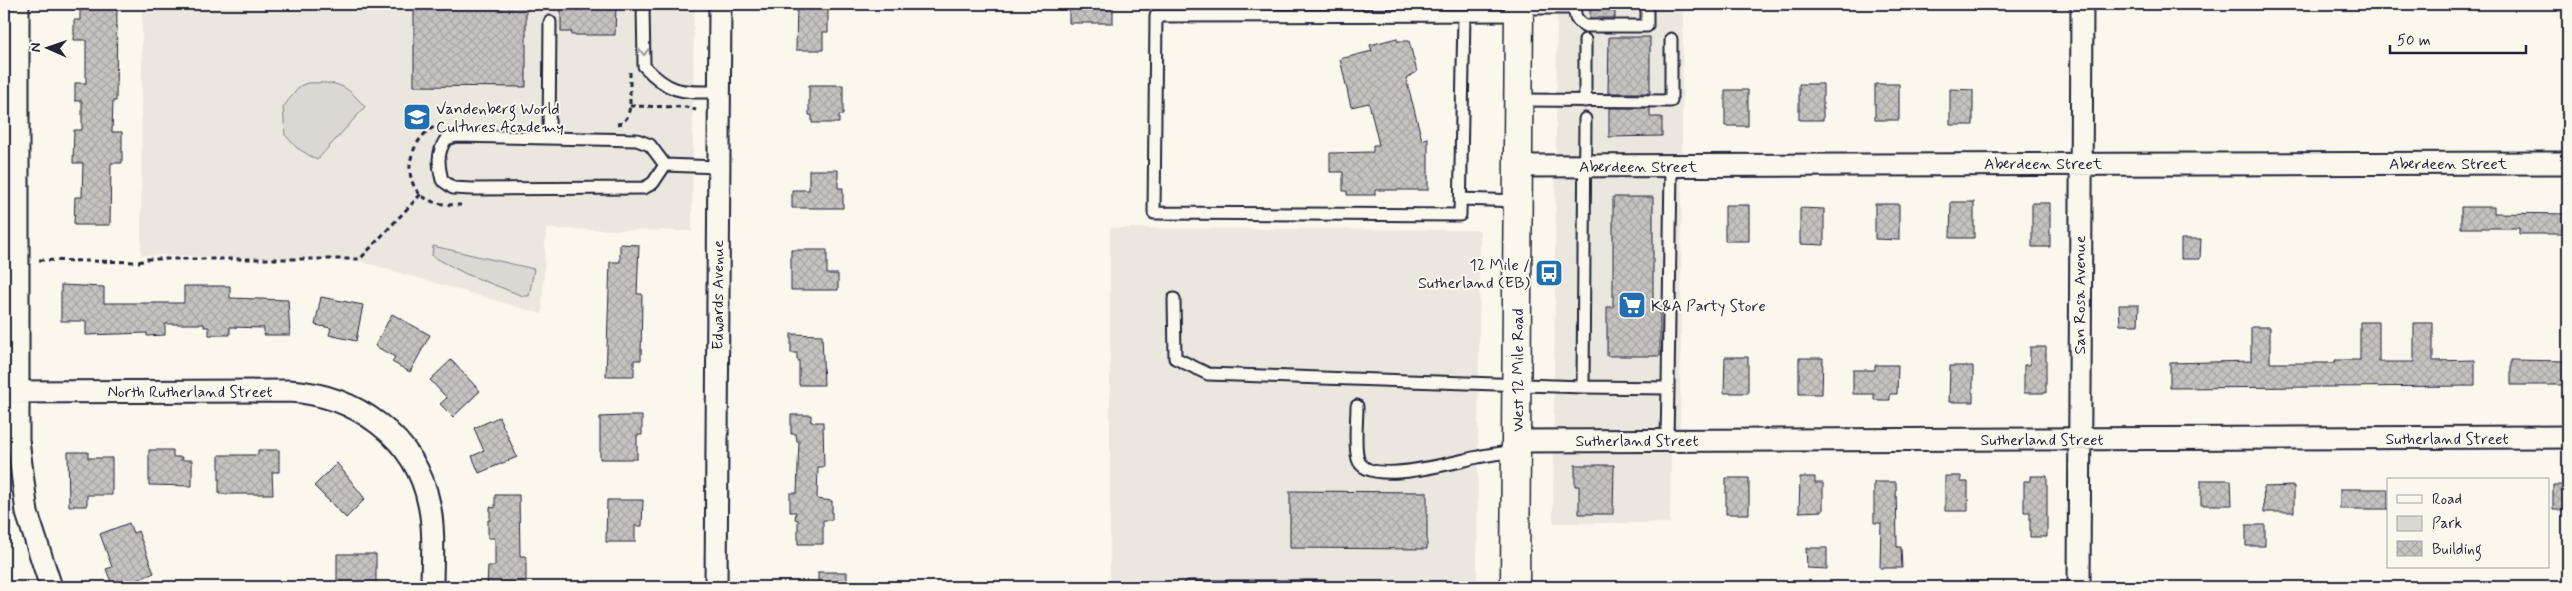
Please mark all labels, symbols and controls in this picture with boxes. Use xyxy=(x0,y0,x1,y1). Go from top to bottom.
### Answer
north arrow xyxy=(22,22,72,72)
scale bar xyxy=(2390,22,2526,54)
text: 50 m xyxy=(2397,31,2431,51)
text: N xyxy=(27,43,45,53)
one-way arrow xyxy=(639,49,649,57)
place label: Vandenberg World Cultures Academy xyxy=(436,99,564,138)
school or university icon: Vandenberg World Cultures Academy xyxy=(402,102,432,132)
street label: Aberdeen Street xyxy=(1984,154,2103,175)
street label: Aberdeen Street xyxy=(2389,154,2508,175)
street label: Aberdeen Street xyxy=(1579,157,1698,178)
street label: San Rosa Avenue xyxy=(2070,235,2091,355)
street label: Edwards Avenue xyxy=(708,240,729,350)
place label: 12 Mile / Sutherland (EB) xyxy=(1418,255,1530,294)
bus stop icon: 12 Mile / Sutherland (EB) xyxy=(1534,258,1564,288)
supermarket icon: K&A Party Store xyxy=(1617,290,1647,320)
place label: K&A Party Store xyxy=(1651,296,1766,317)
street label: West 12 Mile Road xyxy=(1508,308,1529,432)
street label: North Rutherland Street xyxy=(108,382,272,403)
street label: Sutherland Street xyxy=(2385,429,2509,450)
street label: Sutherland Street xyxy=(1980,430,2104,451)
street label: Sutherland Street xyxy=(1575,431,1699,452)
legend xyxy=(2387,478,2550,568)
text: Road xyxy=(2432,490,2462,510)
text: Park xyxy=(2432,514,2462,534)
text: Building xyxy=(2432,540,2482,561)

